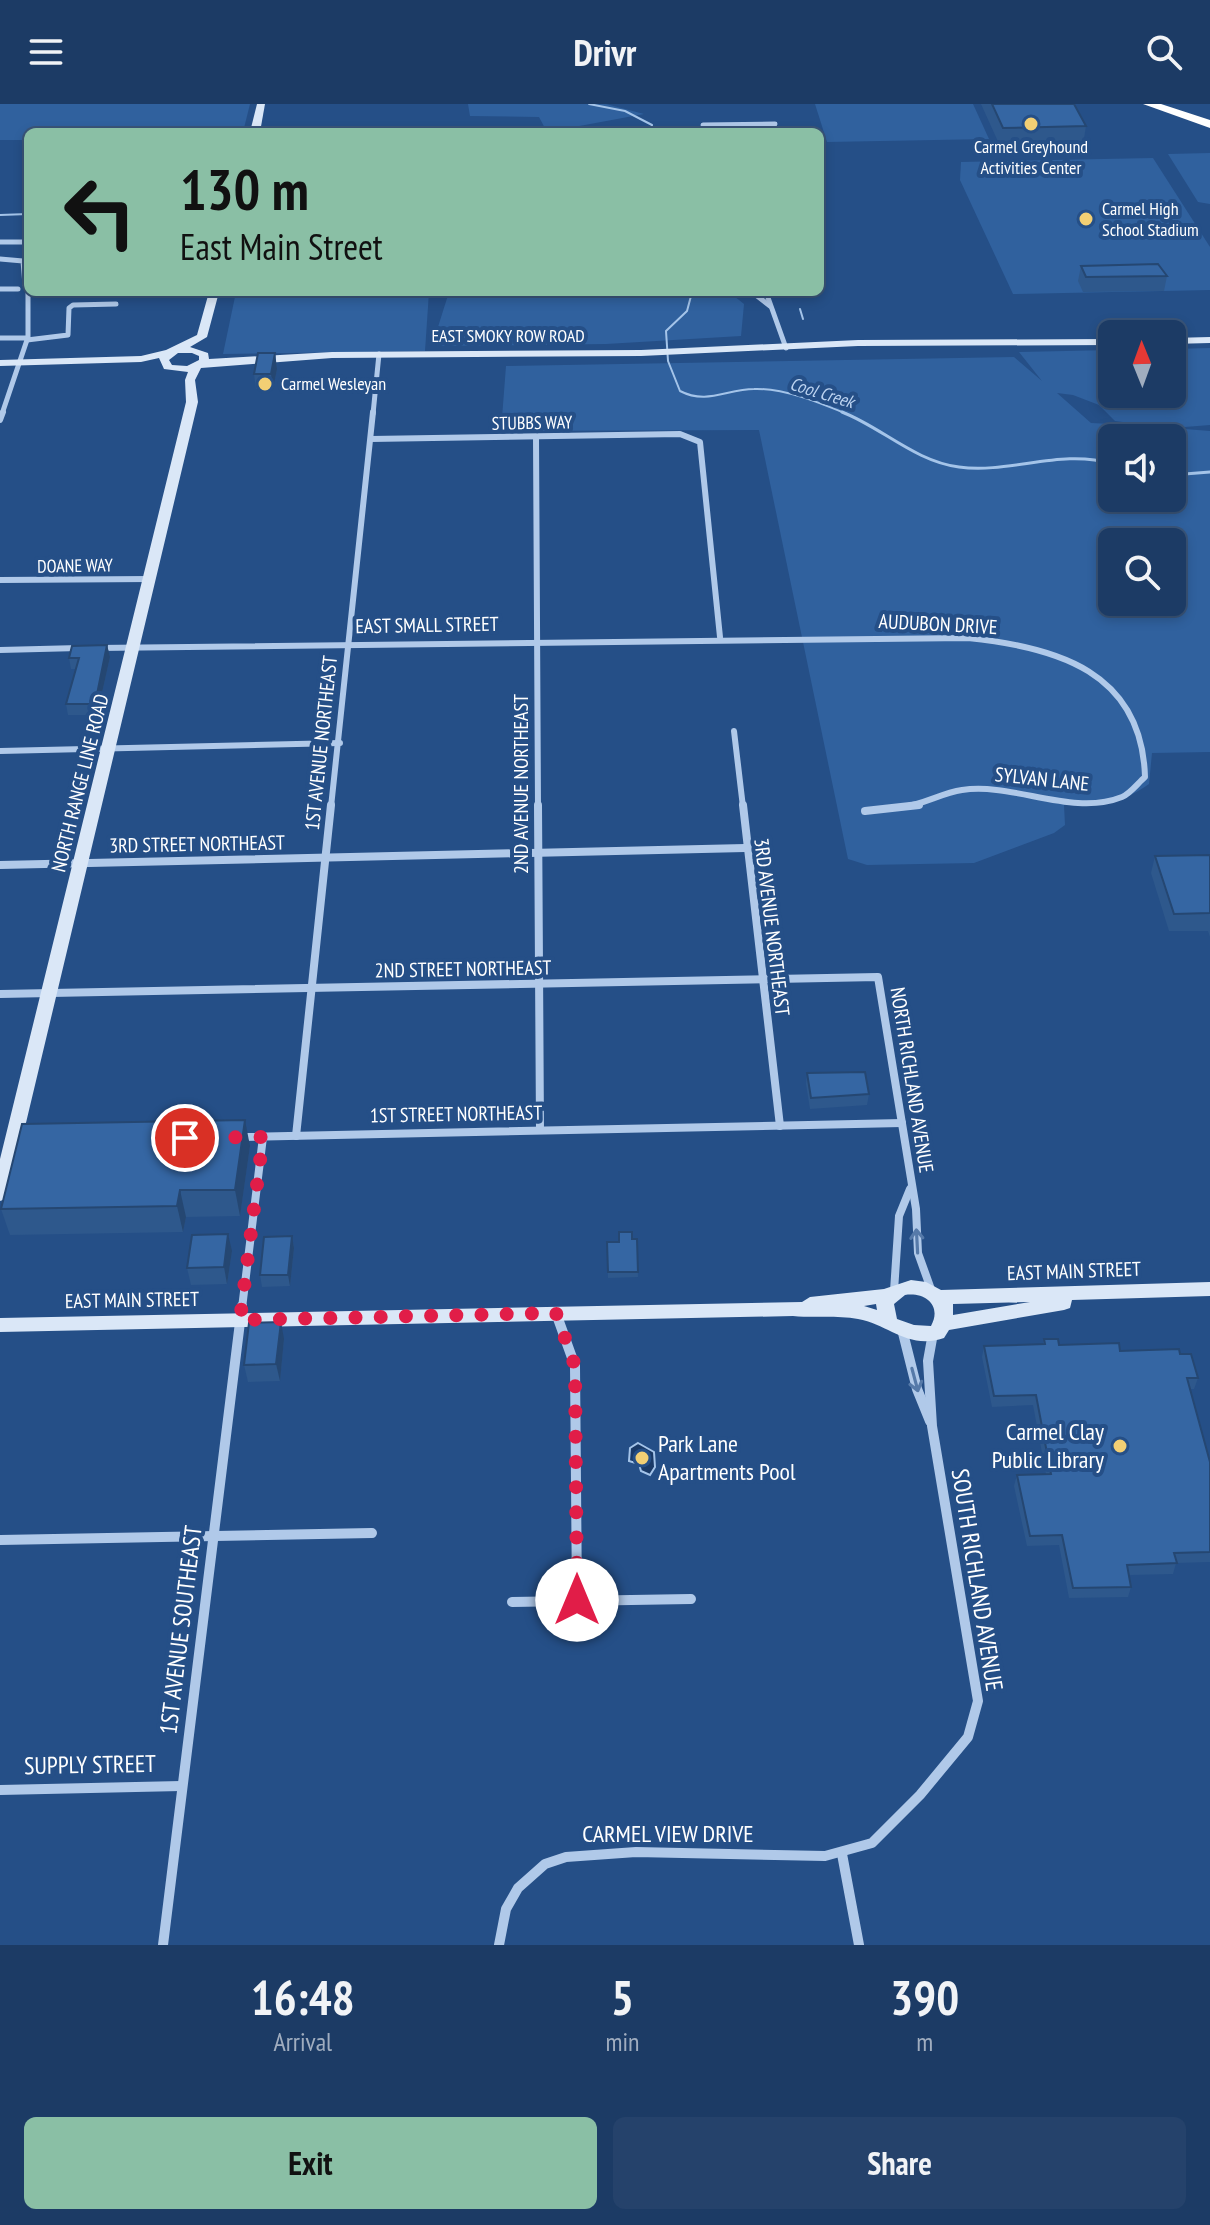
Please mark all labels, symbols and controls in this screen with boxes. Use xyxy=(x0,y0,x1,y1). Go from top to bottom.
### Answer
text: Drivr xyxy=(574,29,636,76)
icon: menu xyxy=(24,30,68,74)
icon: search xyxy=(1142,30,1186,74)
marker: Carmel Greyhound Activities Center xyxy=(1022,115,1040,133)
place label: Carmel Greyhound Activities Center xyxy=(974,135,1088,179)
text: 130 m xyxy=(180,153,309,225)
icon: left xyxy=(48,160,152,264)
place label: Carmel High School Stadium xyxy=(1102,197,1199,241)
marker: Carmel High School Stadium xyxy=(1077,210,1095,228)
text: East Main Street xyxy=(180,223,383,270)
north arrow xyxy=(1098,320,1186,408)
map controls xyxy=(1098,320,1186,616)
street label: EAST SMOKY ROW ROAD xyxy=(431,324,585,347)
place label: Carmel Wesleyan xyxy=(281,372,386,395)
water label: Cool Creek xyxy=(787,372,859,414)
marker: Carmel Wesleyan xyxy=(256,375,274,393)
street label: STUBBS WAY xyxy=(491,410,573,435)
button: sound xyxy=(1098,424,1186,512)
button: search xyxy=(1098,528,1186,616)
street label: DOANE WAY xyxy=(37,553,114,578)
street label: AUDUBON DRIVE xyxy=(878,608,998,640)
street label: EAST SMALL STREET xyxy=(355,611,499,639)
street label: 1ST AVENUE NORTHEAST xyxy=(299,654,343,832)
street label: NORTH RANGE LINE ROAD xyxy=(45,691,115,875)
street label: 2ND AVENUE NORTHEAST xyxy=(508,694,534,874)
street label: SYLVAN LANE xyxy=(994,761,1090,797)
street label: 3RD STREET NORTHEAST xyxy=(109,829,285,859)
street label: 3RD AVENUE NORTHEAST xyxy=(748,837,796,1017)
street label: 2ND STREET NORTHEAST xyxy=(374,954,552,984)
street label: NORTH RICHLAND AVENUE xyxy=(884,985,940,1175)
street label: 1ST STREET NORTHEAST xyxy=(370,1099,543,1129)
pin xyxy=(151,1104,219,1172)
icon: arrive xyxy=(163,1116,207,1160)
one-way arrow xyxy=(910,1228,925,1255)
street label: EAST MAIN STREET xyxy=(1006,1256,1142,1286)
street label: EAST MAIN STREET xyxy=(65,1286,199,1314)
one-way arrow xyxy=(908,1367,923,1392)
place label: Carmel Clay Public Library xyxy=(992,1416,1104,1475)
place label: Park Lane Apartments Pool xyxy=(658,1428,796,1487)
marker: Carmel Clay Public Library xyxy=(1111,1437,1129,1455)
marker: Park Lane Apartments Pool xyxy=(633,1449,651,1467)
street label: SOUTH RICHLAND AVENUE xyxy=(945,1467,1010,1693)
street label: 1ST AVENUE SOUTHEAST xyxy=(152,1523,209,1736)
position arrow xyxy=(535,1558,619,1642)
street label: SUPPLY STREET xyxy=(24,1748,156,1781)
street label: CARMEL VIEW DRIVE xyxy=(582,1818,754,1849)
text: 16:48 xyxy=(251,1966,355,2028)
text: 5 xyxy=(611,1966,634,2028)
text: 390 xyxy=(890,1966,959,2028)
text: Arrival xyxy=(273,2025,332,2058)
text: min xyxy=(605,2025,639,2058)
text: m xyxy=(916,2025,933,2058)
button: Exit xyxy=(24,2117,597,2209)
button: Share xyxy=(613,2117,1186,2209)

